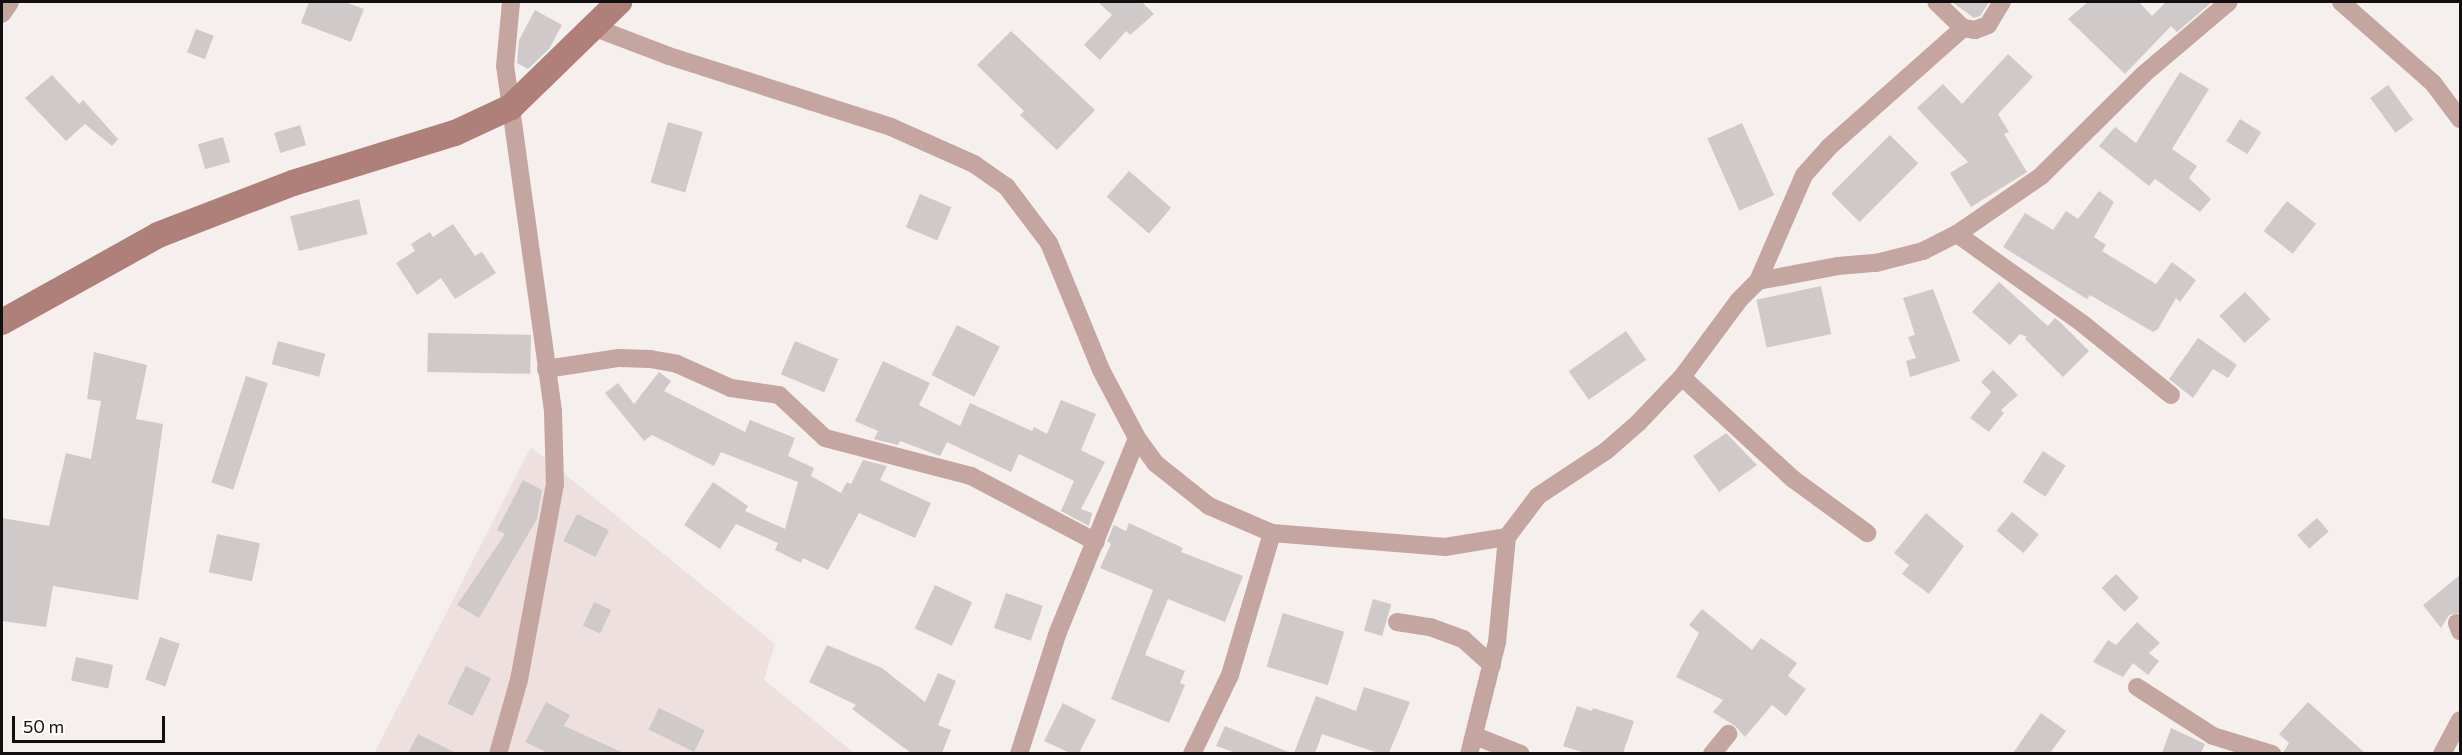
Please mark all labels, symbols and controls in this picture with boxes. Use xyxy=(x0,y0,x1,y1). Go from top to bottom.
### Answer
scale bar xyxy=(15,704,168,742)
text: 50 m xyxy=(23,715,64,737)

